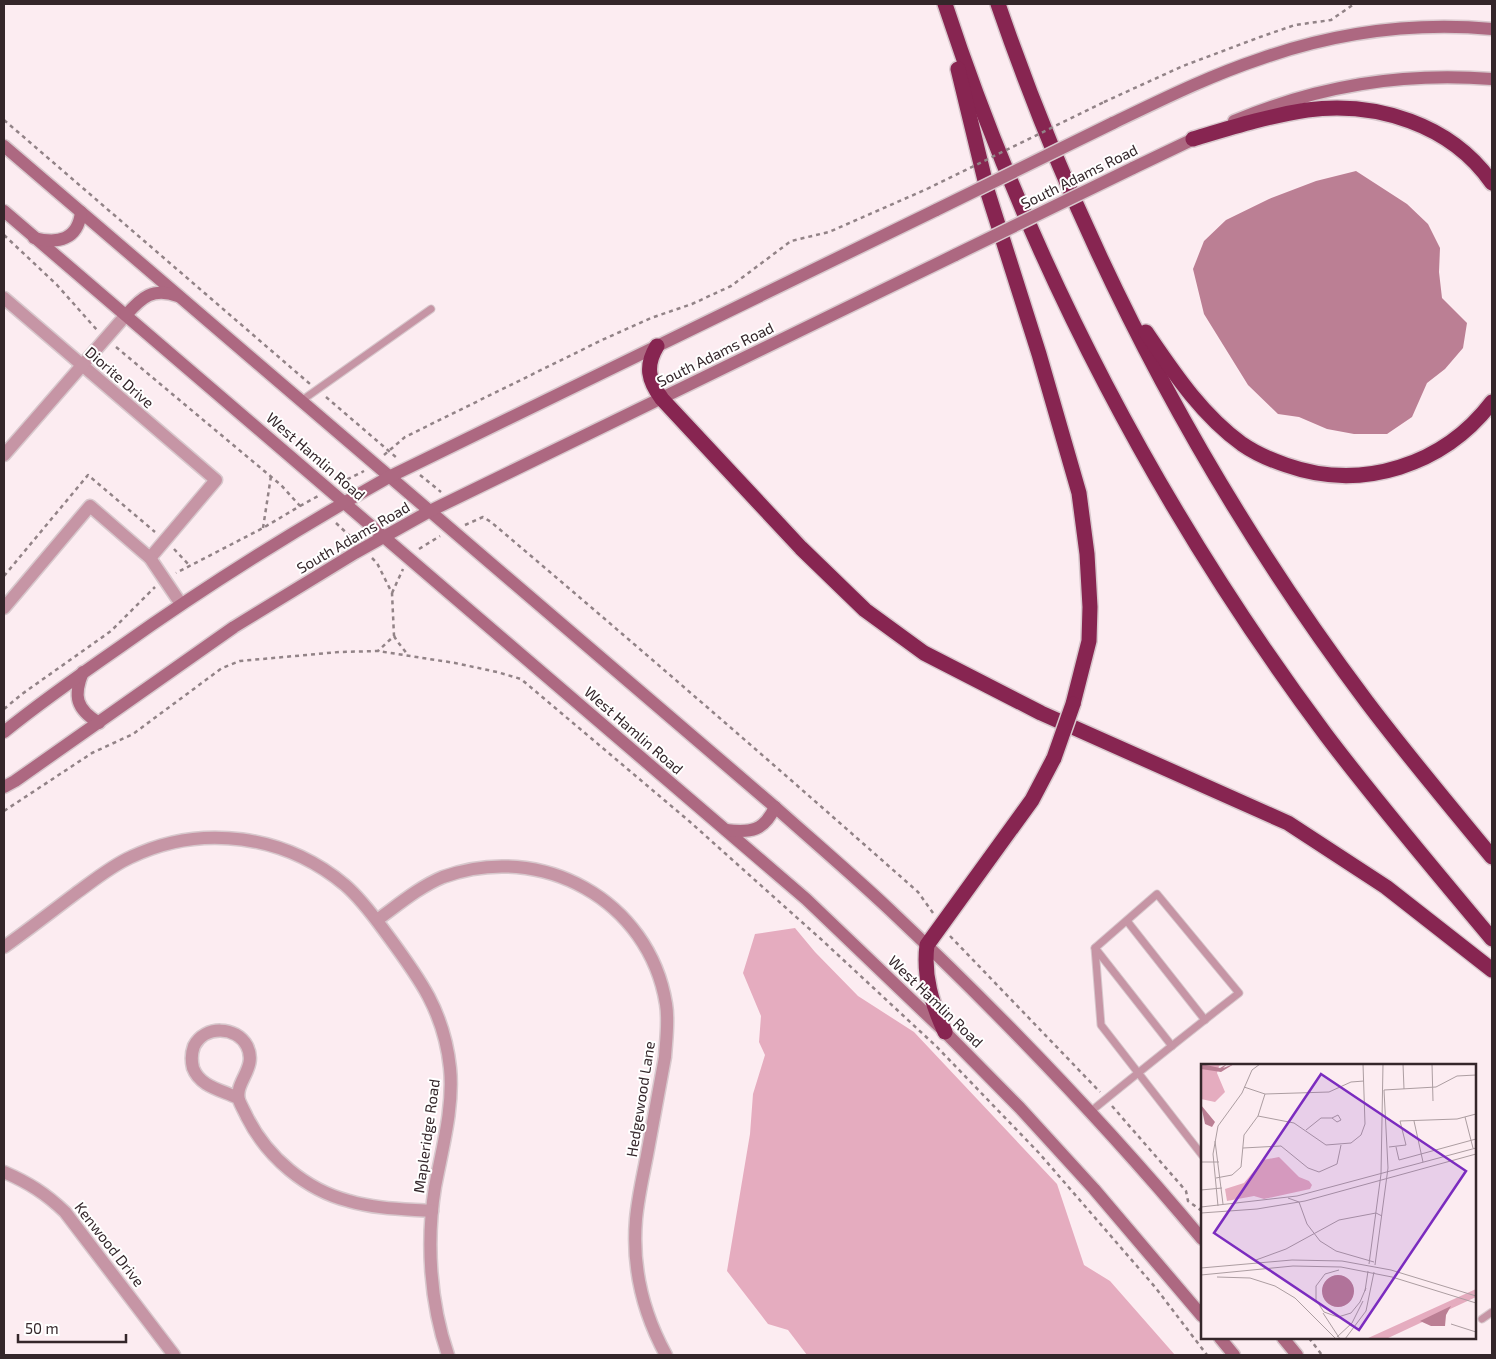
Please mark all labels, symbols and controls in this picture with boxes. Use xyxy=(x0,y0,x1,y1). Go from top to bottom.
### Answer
street label: South Adams Road xyxy=(1018,140,1140,212)
street label: South Adams Road xyxy=(654,318,776,390)
street label: Diorite Drive xyxy=(82,342,158,412)
street label: West Hamlin Road xyxy=(263,408,369,504)
street label: South Adams Road xyxy=(293,497,413,577)
street label: West Hamlin Road xyxy=(581,682,687,778)
street label: West Hamlin Road xyxy=(885,951,987,1051)
street label: Hedgewood Lane xyxy=(622,1040,658,1158)
inset map xyxy=(1201,1064,1476,1339)
street label: Mapleridge Road xyxy=(409,1078,443,1194)
street label: Kenwood Drive xyxy=(71,1198,149,1290)
scale bar xyxy=(18,1312,125,1344)
text: 50 m xyxy=(25,1319,59,1337)

